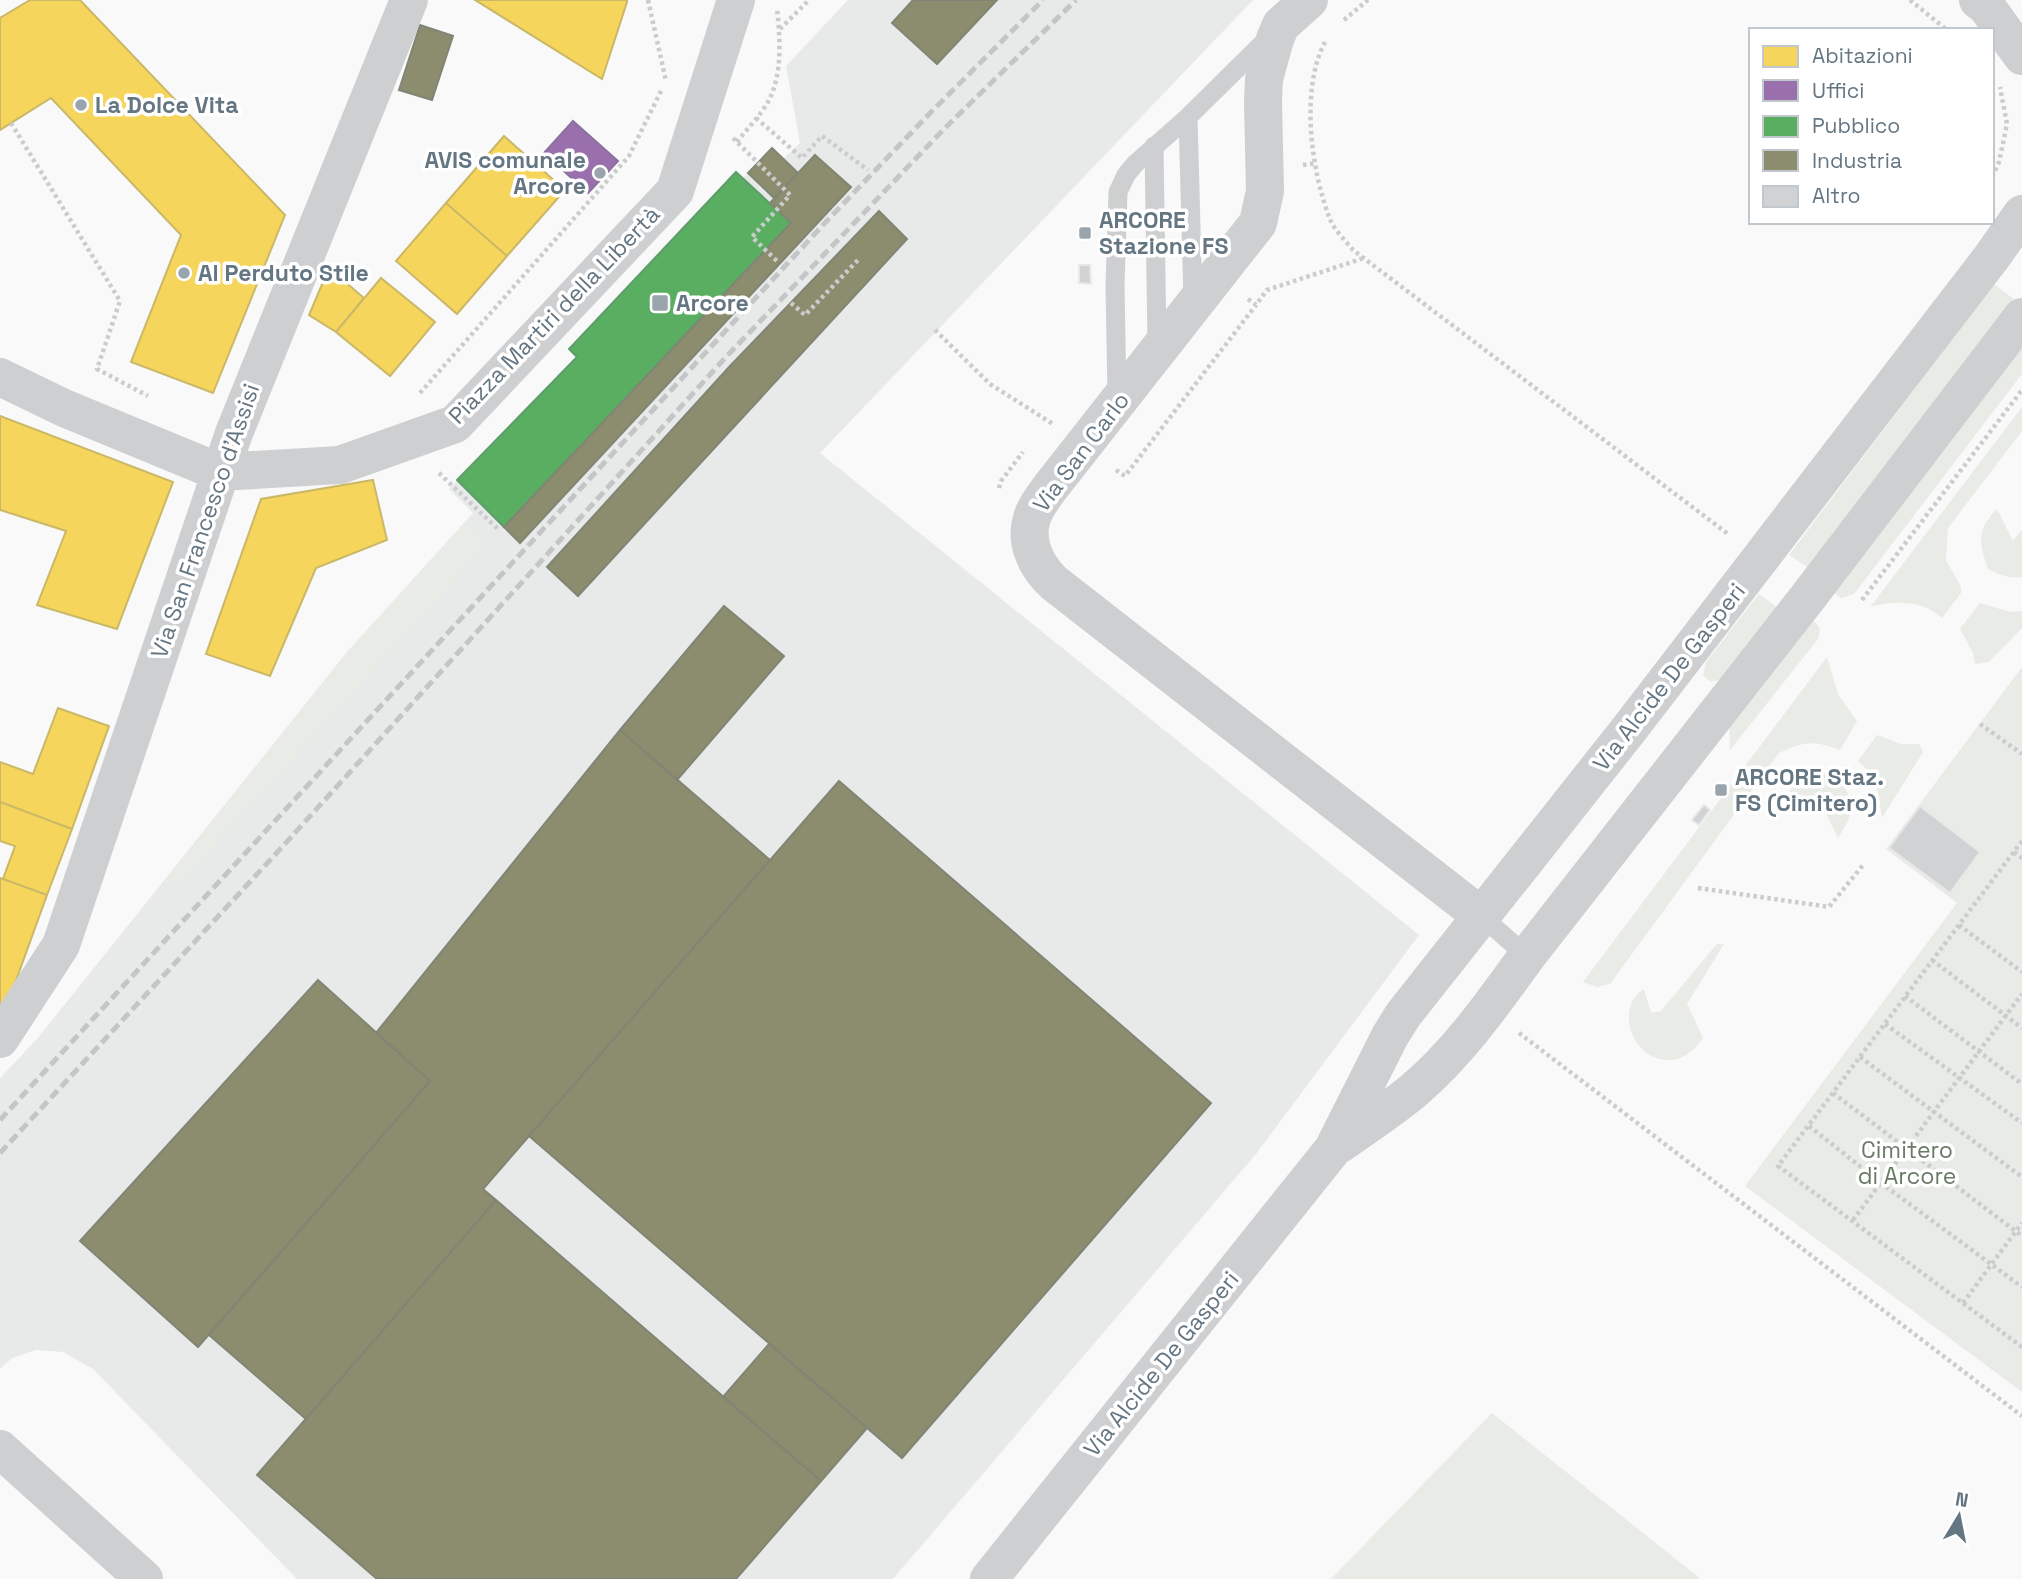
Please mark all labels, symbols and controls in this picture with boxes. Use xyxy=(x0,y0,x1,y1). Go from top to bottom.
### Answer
legend xyxy=(1749,28,1994,224)
text: Abitazioni xyxy=(1812,42,1913,69)
text: Uffici xyxy=(1812,77,1864,104)
place label: La Dolce Vita xyxy=(95,90,239,120)
marker: La Dolce Vita xyxy=(73,97,89,113)
text: Pubblico xyxy=(1812,112,1900,139)
place label: AVIS comunale Arcore xyxy=(424,145,586,201)
text: Industria xyxy=(1812,147,1902,174)
marker: AVIS comunale Arcore xyxy=(592,165,608,181)
text: Altro xyxy=(1812,182,1861,209)
street label: Piazza Martiri della Libertà xyxy=(442,200,666,430)
place label: ARCORE Stazione FS xyxy=(1099,205,1228,261)
marker: ARCORE Stazione FS xyxy=(1077,225,1093,241)
place label: Al Perduto Stile xyxy=(198,258,369,288)
marker: Al Perduto Stile xyxy=(176,265,192,281)
place label: Arcore xyxy=(676,288,749,318)
marker: Arcore xyxy=(650,293,670,313)
street label: Via San Francesco d'Assisi xyxy=(144,380,266,662)
street label: Via San Carlo xyxy=(1026,386,1136,518)
street label: Via Alcide De Gasperi xyxy=(1586,577,1752,777)
place label: ARCORE Staz. FS (Cimitero) xyxy=(1735,762,1884,818)
marker: ARCORE Staz. FS (Cimitero) xyxy=(1713,782,1729,798)
park label: Cimitero di Arcore xyxy=(1858,1135,1956,1191)
street label: Via Alcide De Gasperi xyxy=(1077,1265,1245,1463)
north arrow xyxy=(1924,1481,1994,1551)
text: N xyxy=(1953,1486,1970,1513)

